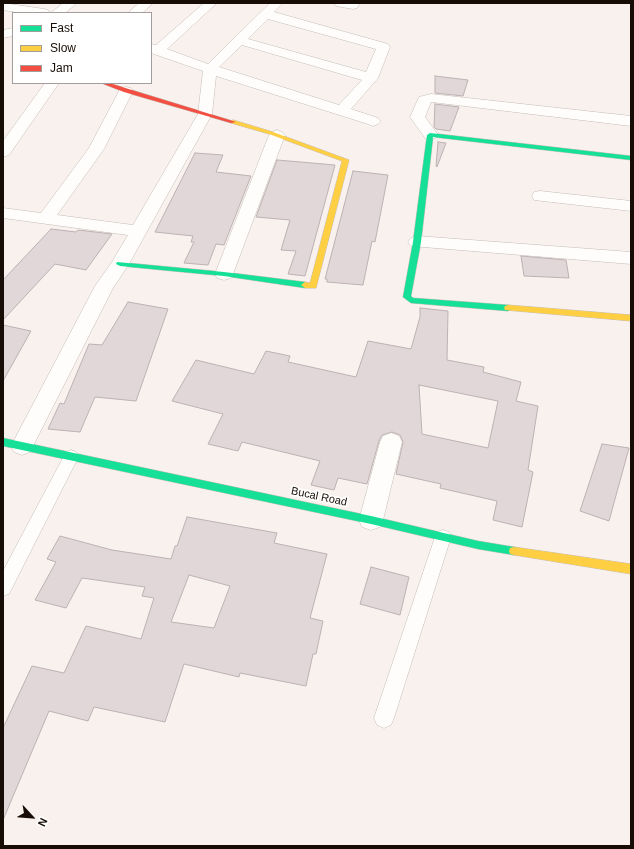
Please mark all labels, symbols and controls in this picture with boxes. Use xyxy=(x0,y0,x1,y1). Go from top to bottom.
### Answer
legend xyxy=(12,12,152,84)
text: Fast xyxy=(50,21,73,35)
text: Slow xyxy=(50,41,76,55)
text: Jam xyxy=(50,61,73,75)
street label: Bucal Road xyxy=(290,485,348,509)
north arrow xyxy=(12,797,52,837)
text: N xyxy=(36,816,50,828)

